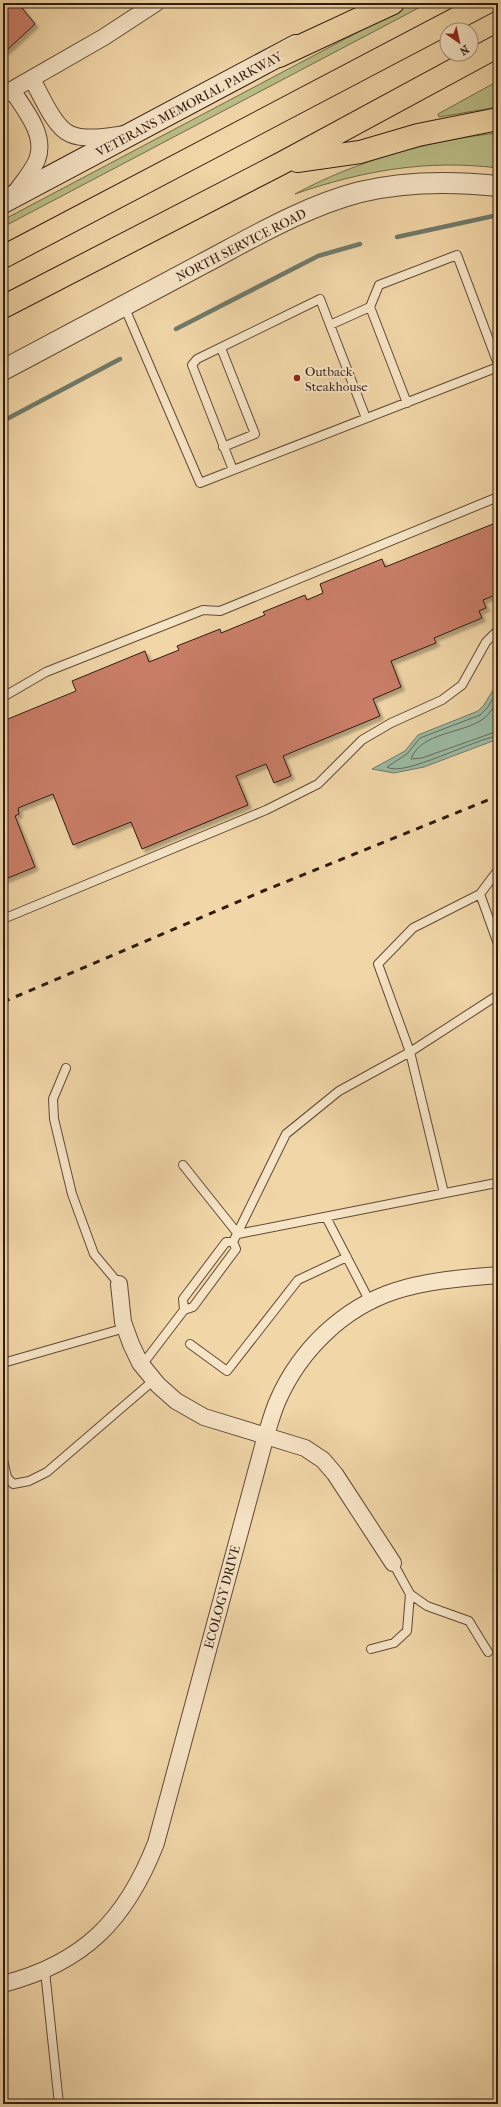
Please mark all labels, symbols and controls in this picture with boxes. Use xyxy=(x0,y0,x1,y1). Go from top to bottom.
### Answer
north arrow xyxy=(439,22,479,62)
text: N xyxy=(457,42,471,58)
street label: VETERANS MEMORIAL PARKWAY xyxy=(92,48,286,160)
street label: NORTH SERVICE ROAD xyxy=(173,206,309,284)
place label: Outback Steakhouse xyxy=(305,364,368,394)
marker: Outback Steakhouse xyxy=(292,373,302,383)
street label: ECOLOGY DRIVE xyxy=(201,1544,243,1650)

